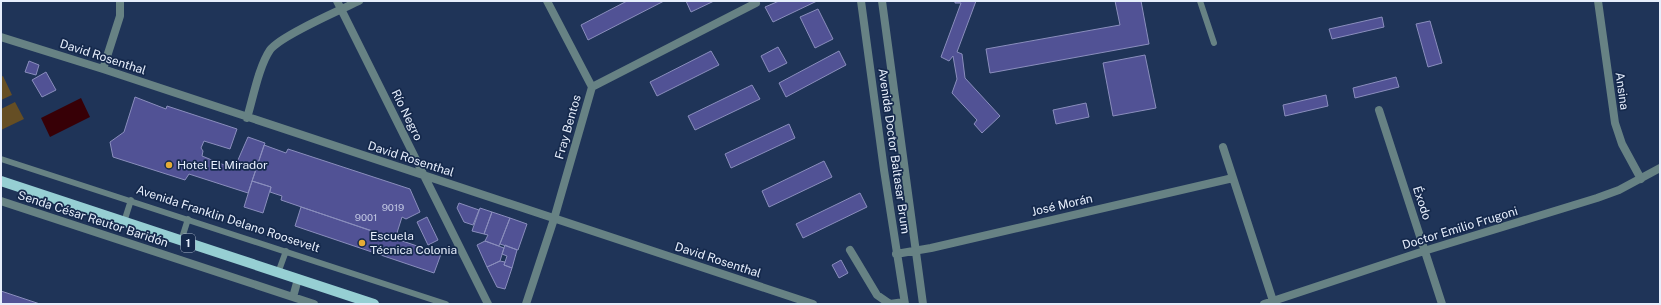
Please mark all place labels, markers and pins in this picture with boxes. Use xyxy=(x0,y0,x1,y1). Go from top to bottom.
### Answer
place label: Hotel El Mirador xyxy=(177,158,268,172)
marker: Hotel El Mirador xyxy=(164,160,174,170)
place label: Escuela Técnica Colonia xyxy=(370,229,457,257)
marker: Escuela Técnica Colonia xyxy=(357,238,367,248)

